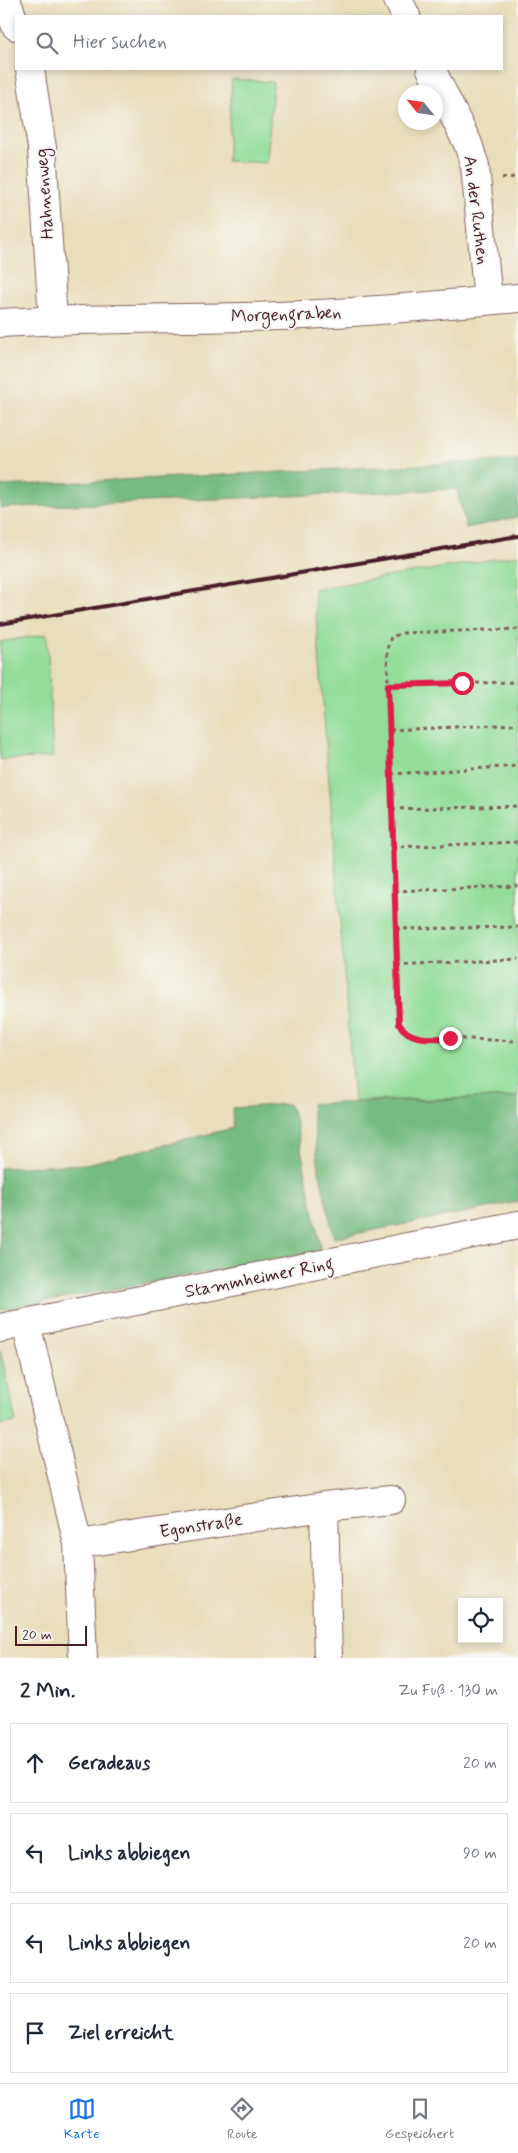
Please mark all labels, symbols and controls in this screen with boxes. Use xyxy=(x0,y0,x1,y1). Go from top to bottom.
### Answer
search box xyxy=(15,15,503,70)
icon: search xyxy=(33,29,61,57)
text: Hier suchen xyxy=(73,30,167,55)
north arrow xyxy=(398,85,443,130)
street label: Hahnenweg xyxy=(30,148,61,240)
street label: An der Ruthen xyxy=(457,154,495,266)
street label: Morgengraben xyxy=(230,301,342,331)
route start xyxy=(451,672,474,695)
route end xyxy=(439,1027,462,1050)
street label: Stammheimer Ring xyxy=(183,1252,336,1306)
street label: Egonstraße xyxy=(158,1508,245,1544)
map controls xyxy=(458,1598,503,1643)
button: locate xyxy=(458,1598,503,1643)
scale bar xyxy=(15,1623,88,1646)
text: 20 m xyxy=(22,1626,52,1644)
text: 2 Min. xyxy=(20,1677,75,1705)
text: Zu Fuß · 130 m xyxy=(398,1680,498,1701)
icon: ahead xyxy=(21,1749,49,1777)
text: Geradeaus xyxy=(68,1751,150,1776)
text: 20 m xyxy=(463,1753,497,1774)
icon: left xyxy=(21,1839,49,1867)
text: Links abbiegen xyxy=(68,1841,190,1866)
text: 90 m xyxy=(463,1843,497,1864)
icon: left xyxy=(21,1929,49,1957)
text: Links abbiegen xyxy=(68,1931,190,1956)
text: 20 m xyxy=(463,1933,497,1954)
icon: arrive xyxy=(21,2019,49,2047)
text: Ziel erreicht xyxy=(68,2021,173,2046)
tab: Karte xyxy=(64,2095,100,2143)
tab: Route xyxy=(227,2095,257,2143)
tab: Gespeichert xyxy=(385,2095,454,2143)

